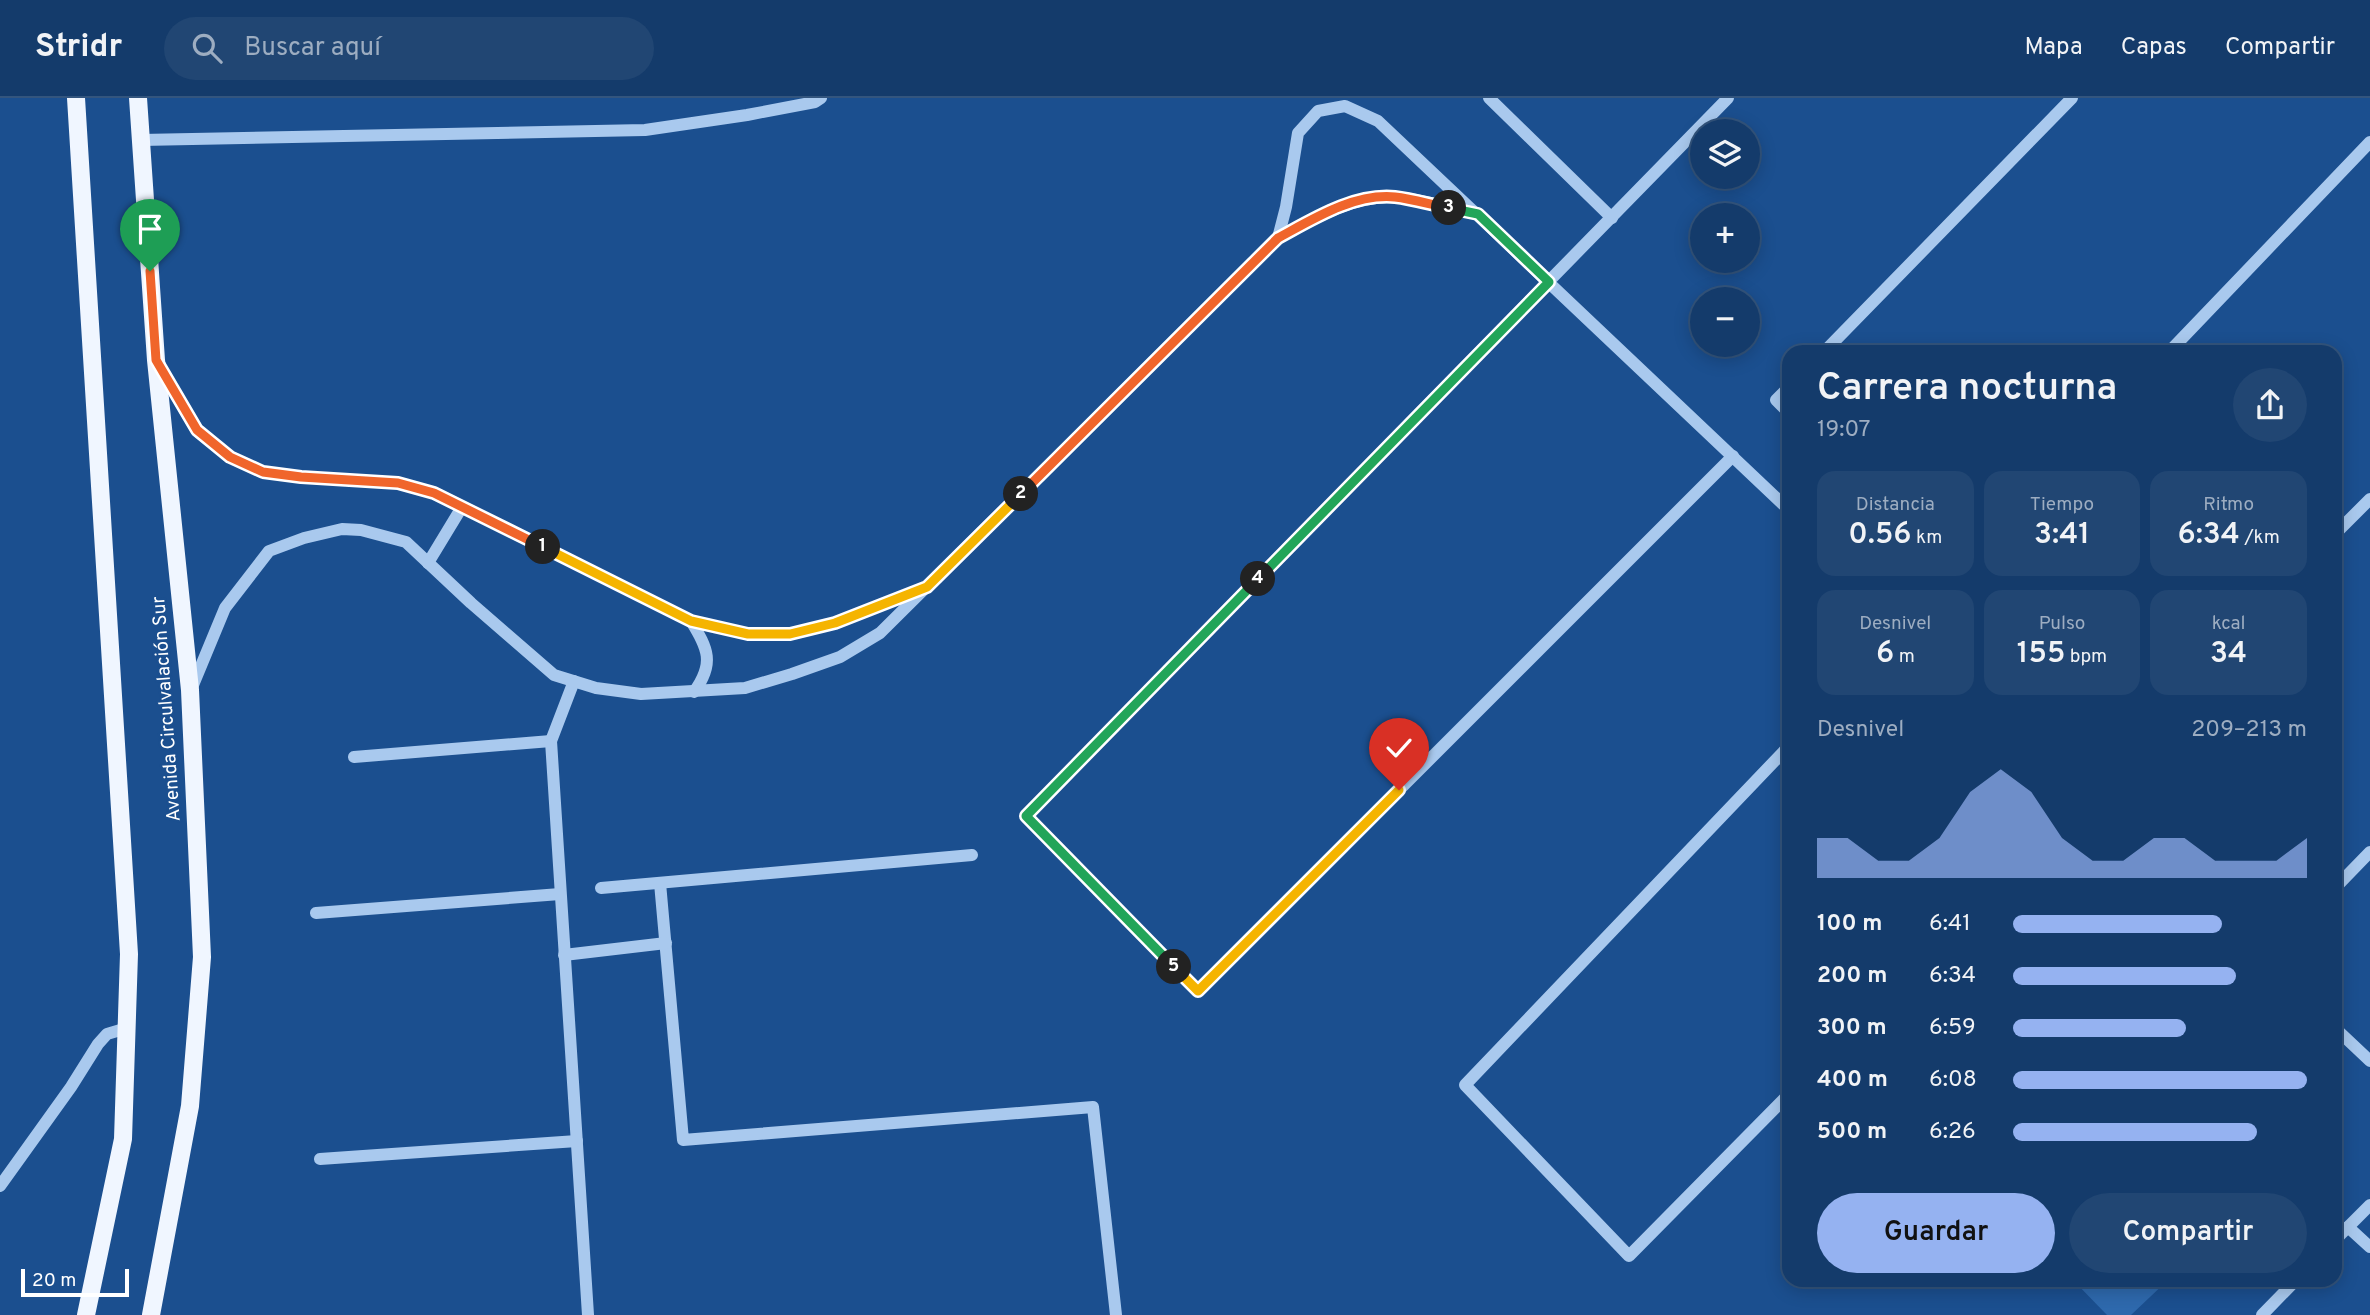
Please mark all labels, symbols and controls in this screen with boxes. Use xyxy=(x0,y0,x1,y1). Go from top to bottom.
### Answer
search box xyxy=(164,17,654,80)
text: Stridr xyxy=(35,27,122,69)
icon: search xyxy=(188,29,226,67)
text: Buscar aquí xyxy=(244,32,381,65)
text: Mapa xyxy=(2025,33,2083,63)
text: Capas xyxy=(2121,33,2187,63)
text: Compartir xyxy=(2225,33,2335,63)
map controls xyxy=(1690,119,1760,357)
button: layers xyxy=(1690,119,1760,189)
pin: 3 xyxy=(1432,190,1466,226)
text: 3 xyxy=(1443,195,1454,219)
pin xyxy=(120,199,180,271)
button: + xyxy=(1690,203,1760,273)
icon: arrive xyxy=(131,210,169,248)
button: − xyxy=(1690,287,1760,357)
text: Carrera nocturna xyxy=(1817,365,2117,414)
button: share xyxy=(2233,368,2307,442)
text: 19:07 xyxy=(1817,416,1871,445)
pin: 2 xyxy=(1004,476,1038,512)
text: 2 xyxy=(1015,481,1026,505)
text: Distancia xyxy=(1856,493,1935,517)
text: Tiempo xyxy=(2030,493,2094,517)
text: Ritmo xyxy=(2203,493,2254,517)
text: 0.56 xyxy=(1848,517,1912,554)
text: 3:41 xyxy=(2034,517,2090,554)
text: 6:34 xyxy=(2177,517,2240,554)
text: km xyxy=(1912,526,1942,550)
text: /km xyxy=(2240,526,2280,550)
pin: 1 xyxy=(526,530,560,564)
text: 1 xyxy=(539,534,546,558)
pin: 4 xyxy=(1240,561,1276,596)
text: 4 xyxy=(1251,566,1264,590)
street label: Avenida Circulvalación Sur xyxy=(147,595,187,823)
text: Desnivel xyxy=(1859,612,1931,636)
text: Pulso xyxy=(2039,612,2085,636)
text: kcal xyxy=(2212,612,2246,636)
text: 6 xyxy=(1876,636,1894,673)
text: 155 xyxy=(2017,636,2065,673)
text: 34 xyxy=(2210,636,2247,673)
text: m xyxy=(1894,645,1915,669)
text: bpm xyxy=(2065,645,2107,669)
text: Desnivel xyxy=(1817,716,1904,745)
text: 209–213 m xyxy=(2191,716,2307,745)
pin xyxy=(1369,718,1429,790)
icon: check xyxy=(1380,729,1418,767)
text: 100 m xyxy=(1817,910,1882,939)
text: 6:41 xyxy=(1929,910,1971,939)
pin: 5 xyxy=(1156,950,1192,984)
text: 5 xyxy=(1168,954,1179,978)
text: 200 m xyxy=(1817,962,1887,991)
text: 6:34 xyxy=(1929,962,1976,991)
text: 300 m xyxy=(1817,1014,1887,1043)
text: 6:59 xyxy=(1929,1014,1976,1043)
text: 400 m xyxy=(1817,1066,1888,1095)
text: 6:08 xyxy=(1929,1066,1977,1095)
text: 500 m xyxy=(1817,1118,1887,1147)
text: 6:26 xyxy=(1929,1118,1976,1147)
button: Guardar xyxy=(1817,1193,2055,1273)
button: Compartir xyxy=(2069,1193,2307,1273)
scale bar xyxy=(21,1266,130,1298)
text: 20 m xyxy=(32,1269,76,1293)

